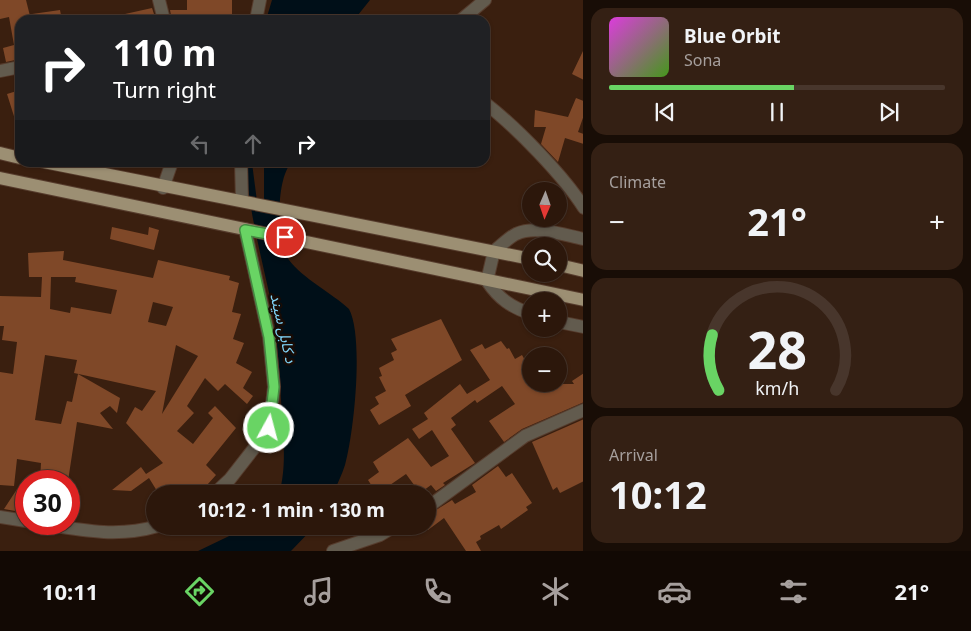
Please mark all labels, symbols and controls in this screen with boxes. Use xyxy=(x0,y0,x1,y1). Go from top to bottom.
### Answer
text: Blue Orbit xyxy=(684,23,780,49)
text: 110 m xyxy=(113,29,216,76)
icon: right xyxy=(30,35,95,100)
text: Sona xyxy=(684,49,721,71)
text: Turn right xyxy=(113,74,216,104)
icon: previous xyxy=(651,98,679,126)
icon: pause xyxy=(763,98,791,126)
icon: next xyxy=(875,98,903,126)
icon: left xyxy=(186,130,214,158)
icon: ahead xyxy=(239,130,267,158)
icon: right xyxy=(292,130,320,158)
text: Climate xyxy=(609,171,666,193)
north arrow xyxy=(522,182,568,228)
map controls xyxy=(522,182,567,392)
text: 21° xyxy=(747,195,807,247)
text: − xyxy=(609,202,625,240)
text: + xyxy=(929,202,945,240)
pin xyxy=(264,216,306,258)
icon: arrive xyxy=(271,223,299,251)
button: search xyxy=(522,237,567,282)
water label: د کابل سيند xyxy=(266,291,302,366)
button: + xyxy=(522,292,567,337)
text: 28 xyxy=(747,313,807,384)
button: − xyxy=(522,347,567,392)
text: km/h xyxy=(755,376,799,400)
position arrow xyxy=(242,401,294,453)
text: Arrival xyxy=(609,444,658,466)
text: 10:12 xyxy=(609,468,707,520)
speed limit sign: 30 xyxy=(15,470,80,535)
text: 10:12 · 1 min · 130 m xyxy=(197,497,385,523)
icon: directions xyxy=(182,574,217,609)
icon: music xyxy=(301,574,336,609)
icon: phone xyxy=(420,574,455,609)
icon: climate xyxy=(538,574,573,609)
icon: car xyxy=(657,574,692,609)
icon: filters xyxy=(776,574,811,609)
text: 10:11 xyxy=(42,576,98,606)
text: 21° xyxy=(895,576,929,606)

